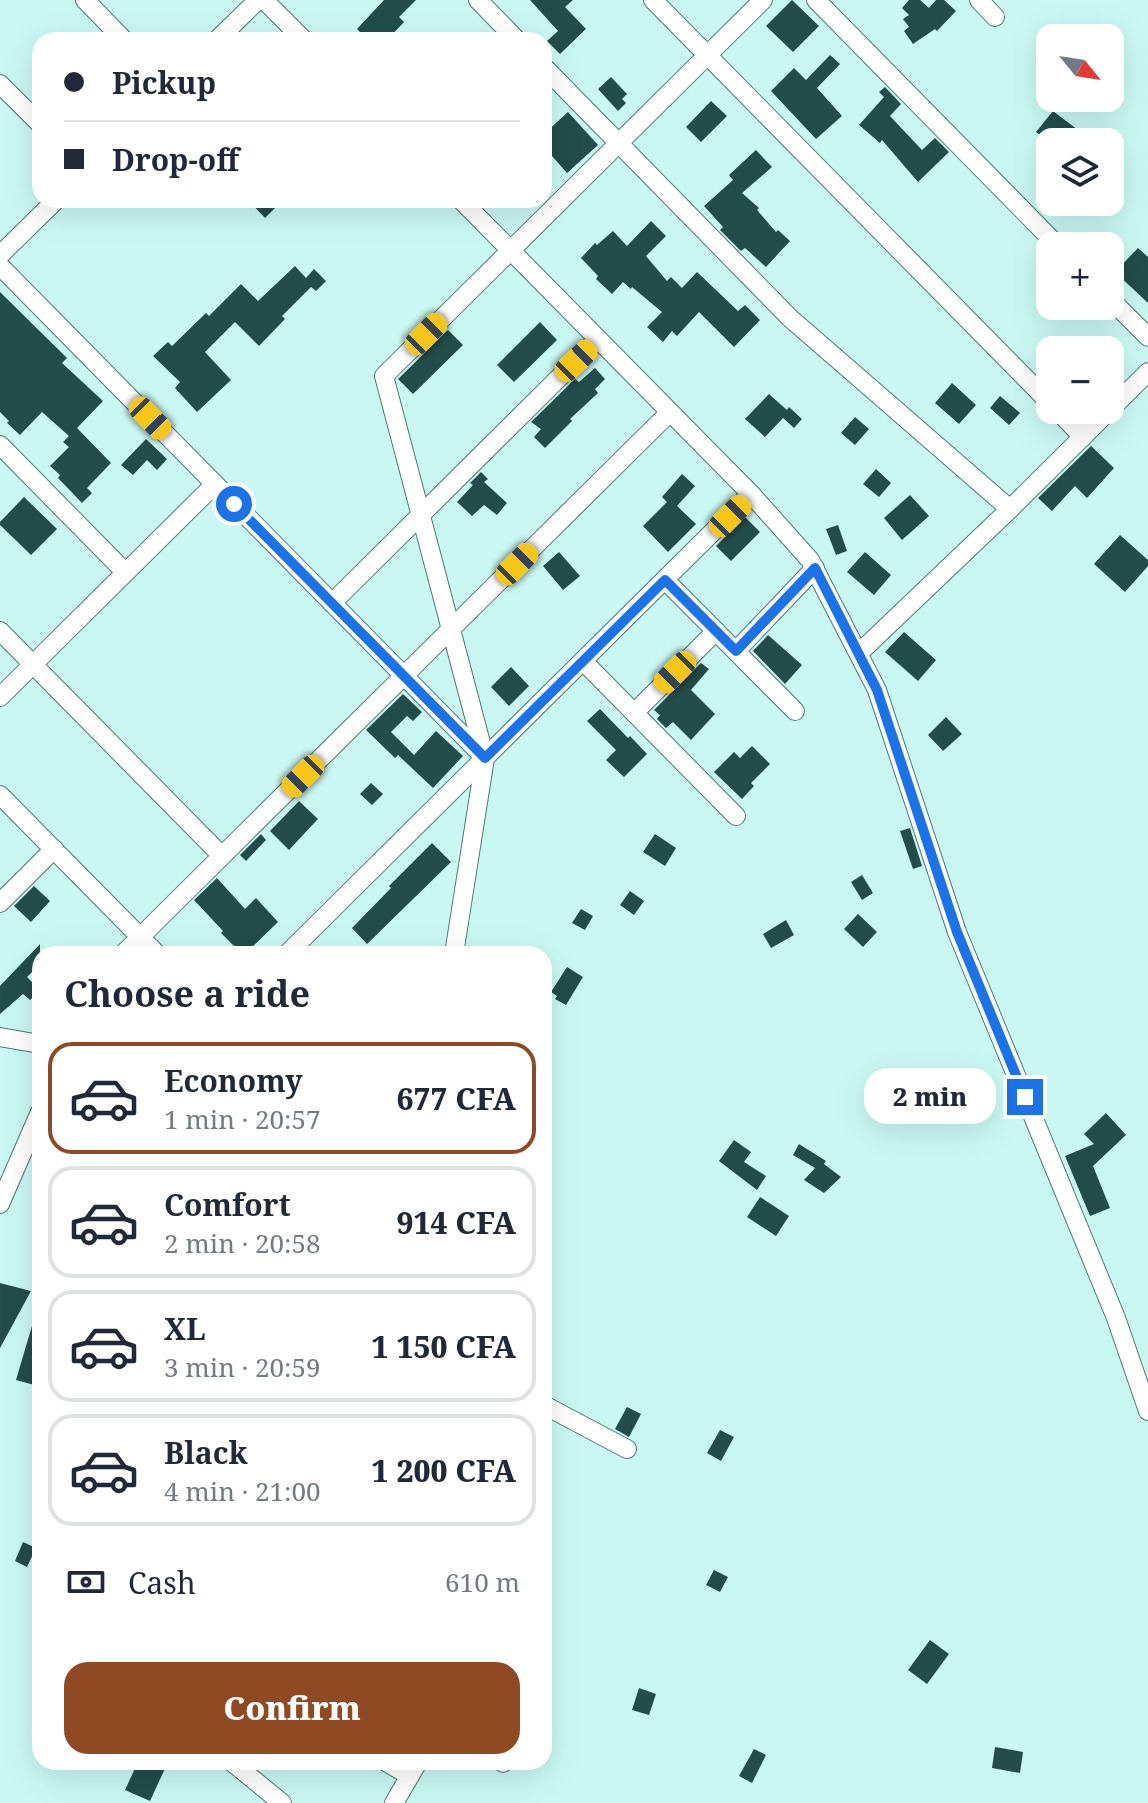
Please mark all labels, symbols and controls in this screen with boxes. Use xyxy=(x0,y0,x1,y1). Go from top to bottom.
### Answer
north arrow xyxy=(1036,24,1124,112)
map controls xyxy=(1036,24,1124,424)
text: Pickup xyxy=(112,62,216,103)
button: layers xyxy=(1036,128,1124,216)
text: Drop-off xyxy=(112,139,239,180)
button: + xyxy=(1036,232,1124,320)
car xyxy=(401,309,451,359)
car xyxy=(550,336,602,386)
button: − xyxy=(1036,336,1124,424)
car xyxy=(125,392,175,444)
route start xyxy=(216,486,252,522)
car xyxy=(705,491,755,541)
car xyxy=(492,539,542,589)
car xyxy=(650,647,700,697)
car xyxy=(278,751,328,801)
text: Choose a ride xyxy=(64,969,310,1018)
text: Economy xyxy=(164,1060,303,1101)
icon: car xyxy=(68,1062,140,1134)
callout: 2 min xyxy=(865,1069,997,1125)
text: 677 CFA xyxy=(396,1078,516,1119)
text: 2 min xyxy=(893,1078,967,1114)
route end xyxy=(1007,1079,1043,1115)
text: 1 min · 20:57 xyxy=(164,1101,321,1137)
text: Comfort xyxy=(164,1184,291,1225)
icon: car xyxy=(68,1186,140,1258)
text: 914 CFA xyxy=(396,1202,516,1243)
text: 2 min · 20:58 xyxy=(164,1225,321,1261)
text: XL xyxy=(164,1308,206,1349)
icon: car xyxy=(68,1310,140,1382)
text: 1 150 CFA xyxy=(372,1326,516,1367)
text: 3 min · 20:59 xyxy=(164,1349,321,1385)
text: Black xyxy=(164,1432,248,1473)
icon: car xyxy=(68,1434,140,1506)
text: 1 200 CFA xyxy=(372,1450,516,1491)
text: 4 min · 21:00 xyxy=(164,1473,321,1509)
icon: cash xyxy=(64,1560,108,1604)
text: Cash xyxy=(128,1562,196,1603)
text: 610 m xyxy=(445,1564,520,1600)
button: Confirm xyxy=(64,1662,520,1754)

